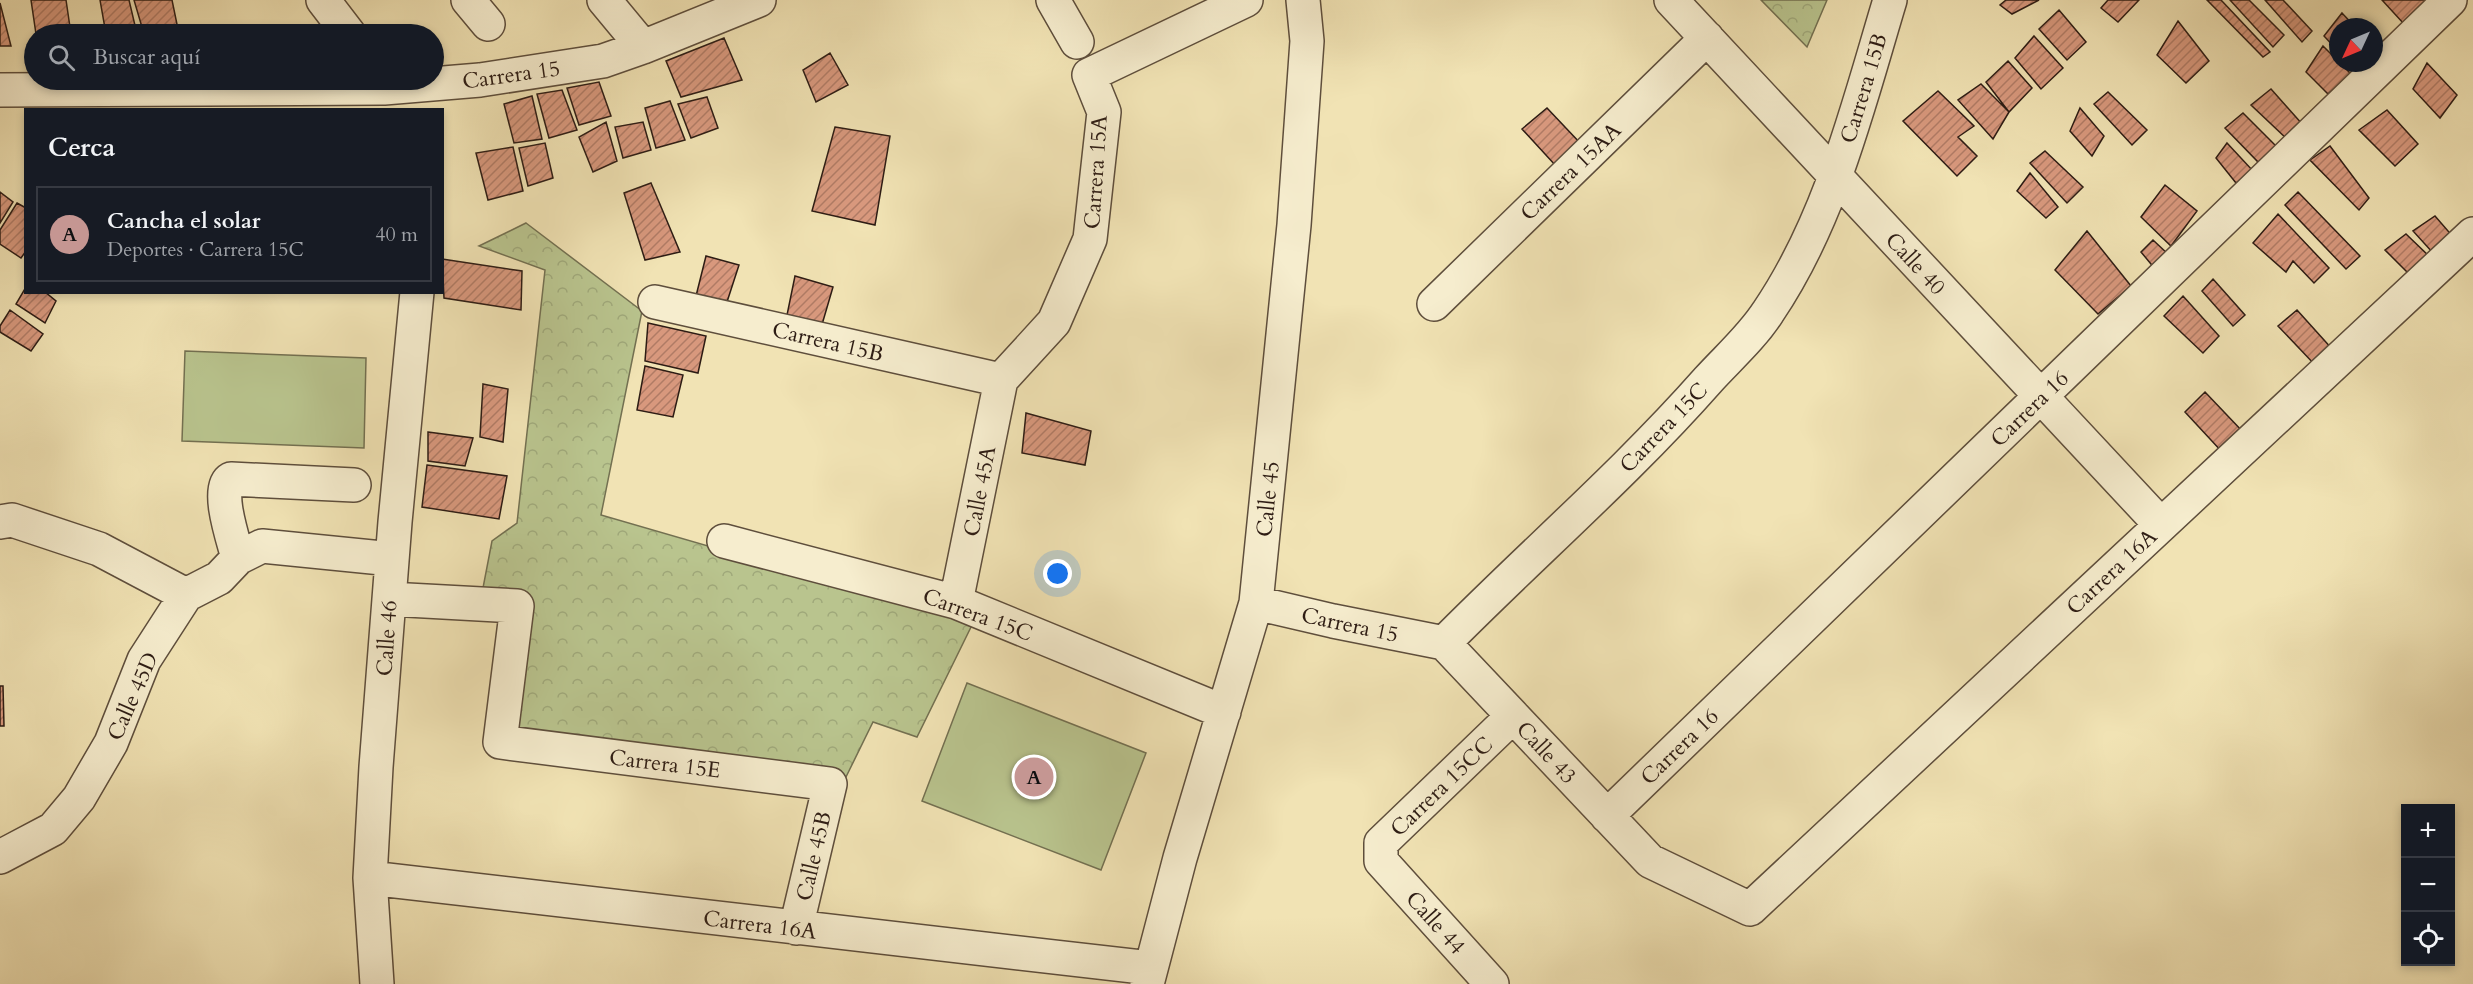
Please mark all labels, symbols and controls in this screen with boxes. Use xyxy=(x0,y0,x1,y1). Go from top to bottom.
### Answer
north arrow xyxy=(2329,18,2383,72)
search box xyxy=(24,24,444,90)
street label: Carrera 15B xyxy=(1833,30,1895,147)
icon: search xyxy=(45,41,78,74)
text: Buscar aquí xyxy=(93,42,200,72)
street label: Carrera 15 xyxy=(460,53,562,97)
street label: Carrera 15A xyxy=(1077,114,1115,230)
street label: Carrera 15AA xyxy=(1514,116,1628,228)
text: Cerca xyxy=(48,130,115,165)
text: Cancha el solar xyxy=(107,206,261,236)
text: A xyxy=(62,221,77,248)
text: 40 m xyxy=(375,221,418,248)
street label: Calle 40 xyxy=(1878,226,1952,302)
text: Deportes · Carrera 15C xyxy=(107,236,304,263)
street label: Carrera 15B xyxy=(769,315,886,369)
street label: Carrera 16 xyxy=(1984,364,2075,454)
street label: Carrera 15C xyxy=(1613,376,1715,480)
street label: Calle 45A xyxy=(957,443,1004,539)
street label: Calle 45 xyxy=(1249,460,1287,538)
street label: Carrera 16A xyxy=(2060,522,2164,622)
your location xyxy=(1043,559,1072,588)
street label: Carrera 15C xyxy=(918,581,1037,649)
street label: Calle 46 xyxy=(369,599,405,677)
street label: Carrera 15 xyxy=(1299,600,1401,650)
street label: Calle 45D xyxy=(100,647,166,745)
street label: Carrera 16 xyxy=(1634,702,1725,792)
street label: Calle 43 xyxy=(1509,715,1583,791)
street label: Carrera 15CC xyxy=(1384,730,1500,843)
street label: Carrera 15E xyxy=(607,742,722,786)
pin: A xyxy=(1014,754,1054,800)
map controls xyxy=(2401,804,2455,966)
button: + xyxy=(2401,804,2455,858)
street label: Calle 45B xyxy=(789,809,839,904)
button: − xyxy=(2401,858,2455,912)
street label: Calle 44 xyxy=(1399,884,1472,961)
street label: Carrera 16A xyxy=(701,903,819,947)
button: locate xyxy=(2401,912,2455,966)

